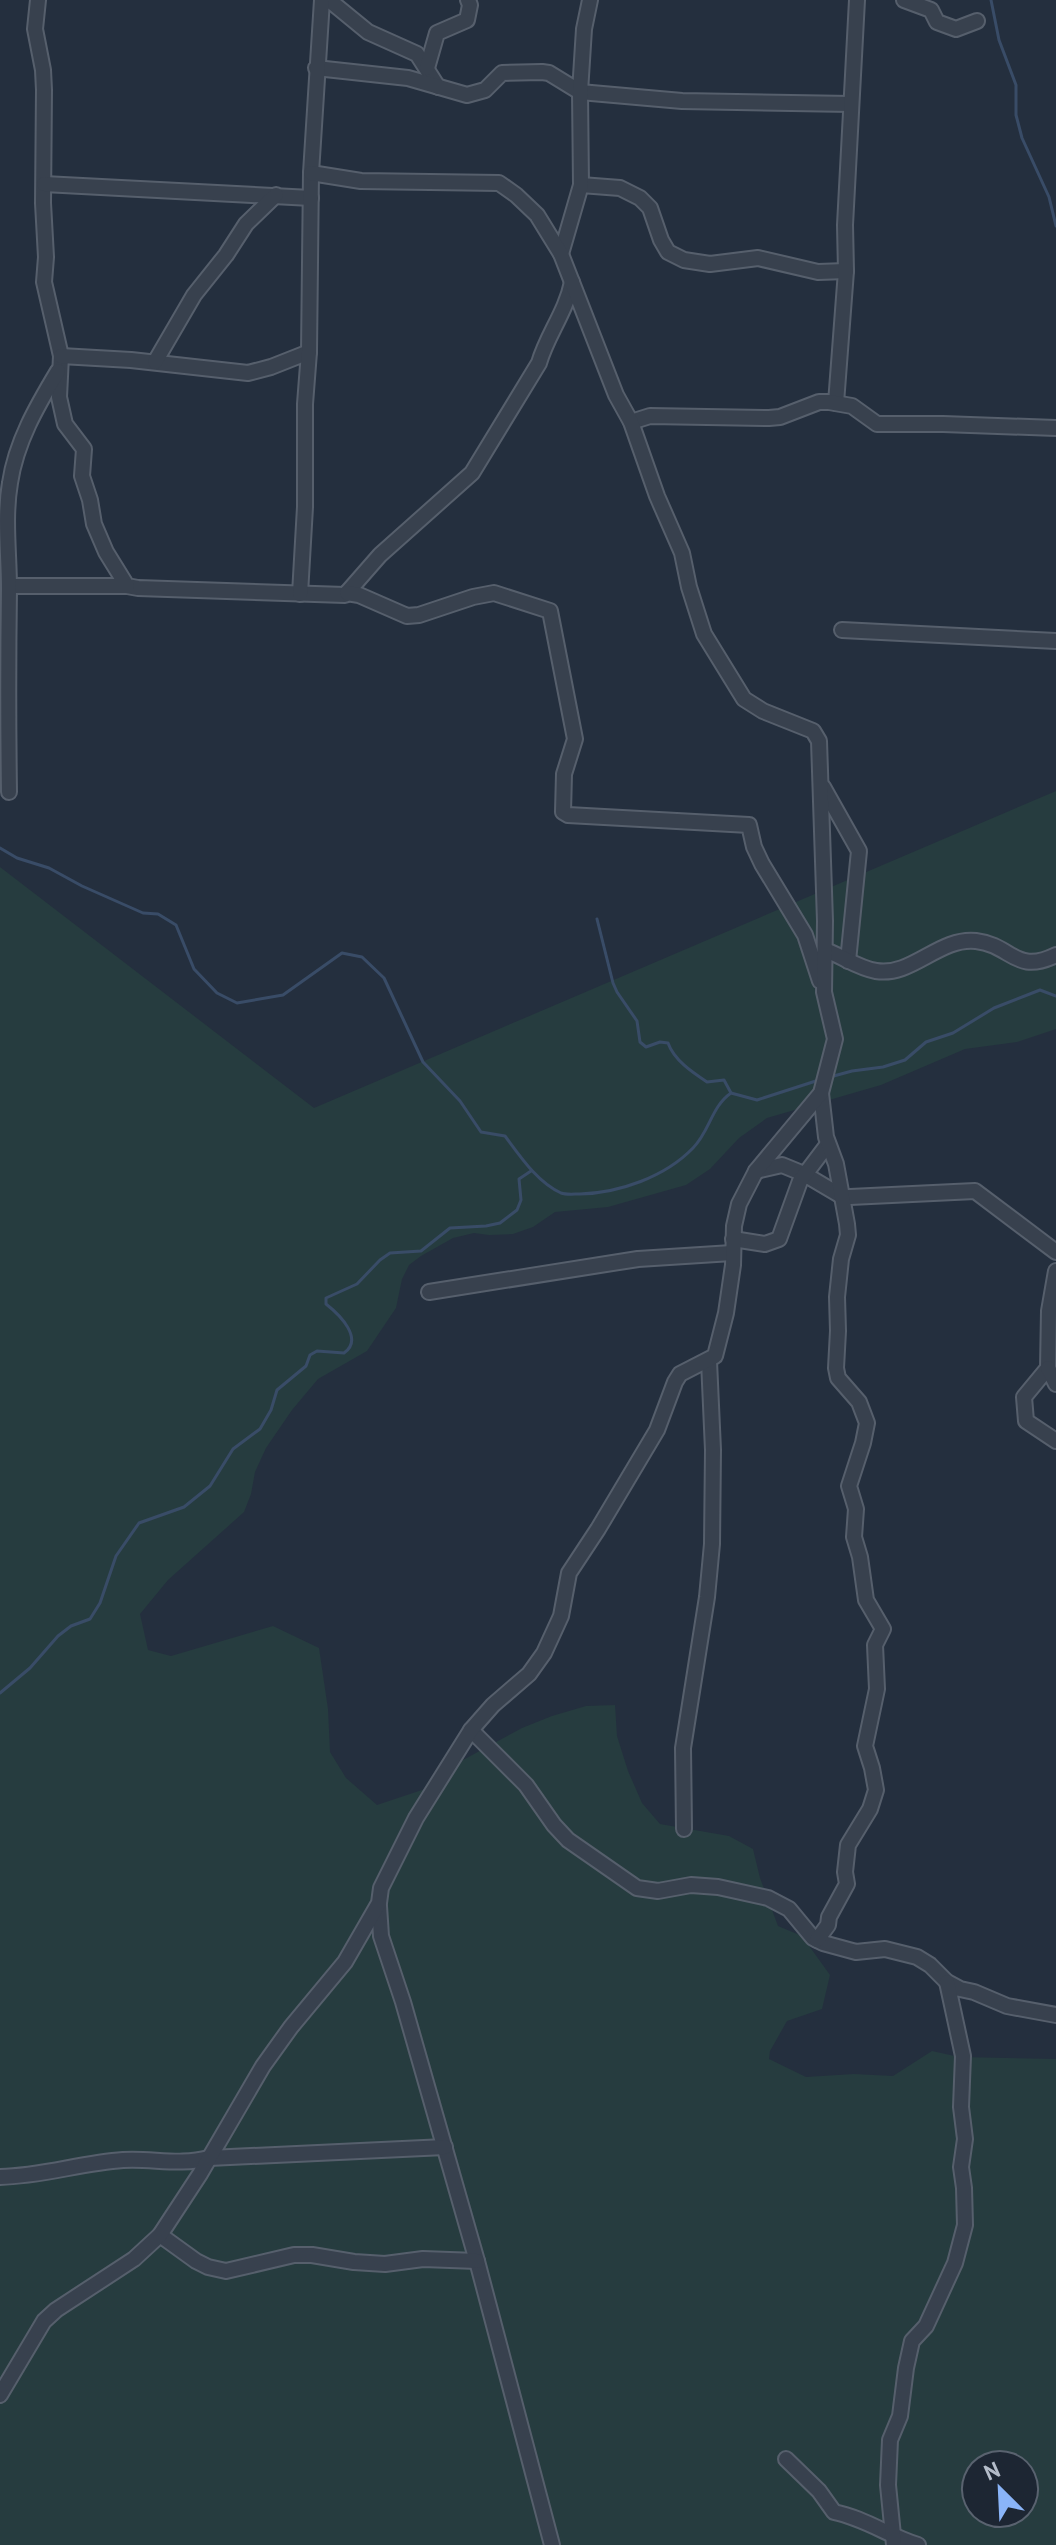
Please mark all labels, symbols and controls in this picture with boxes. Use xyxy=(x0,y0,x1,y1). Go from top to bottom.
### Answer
north arrow xyxy=(960,2449,1040,2529)
text: N xyxy=(980,2455,1004,2486)

